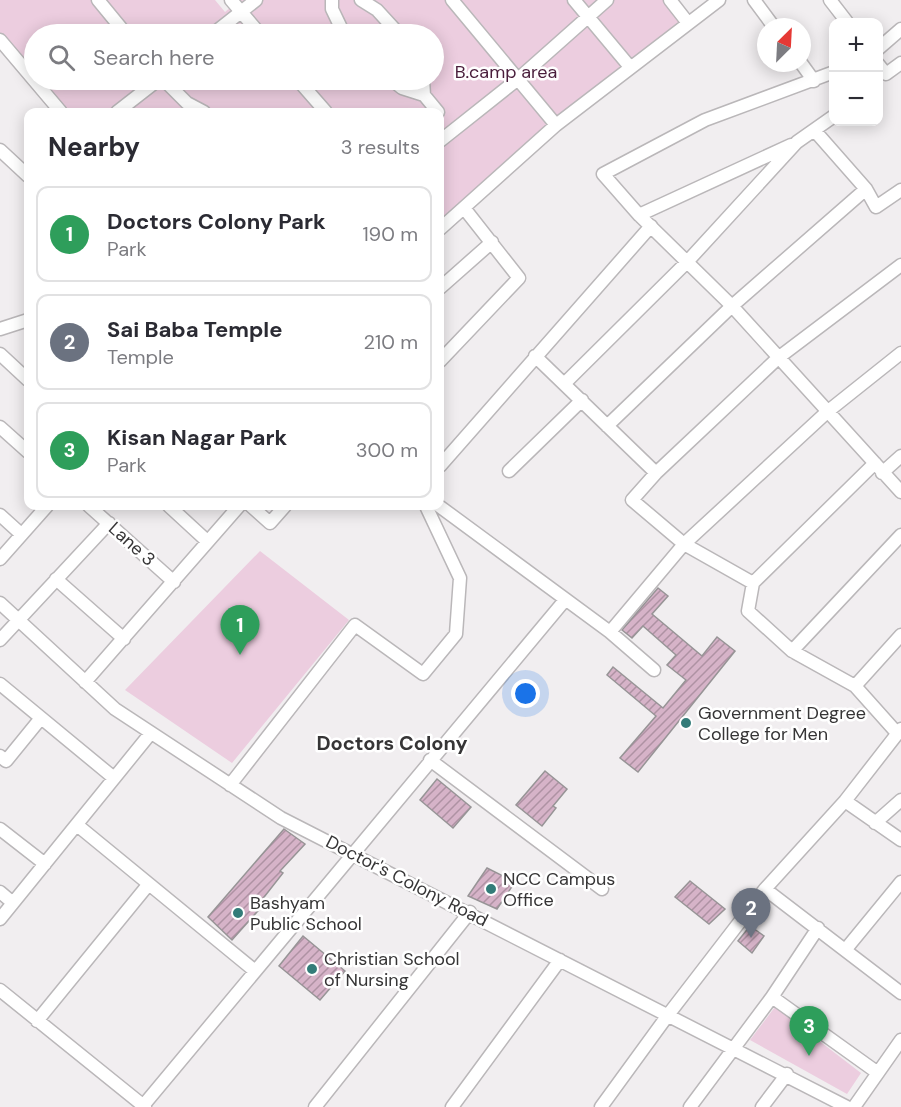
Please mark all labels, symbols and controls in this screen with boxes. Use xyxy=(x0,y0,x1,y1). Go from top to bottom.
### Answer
north arrow xyxy=(757,18,811,72)
map controls xyxy=(829,18,883,126)
button: + xyxy=(829,18,883,72)
search box xyxy=(24,24,444,90)
icon: search xyxy=(45,41,78,74)
text: Search here xyxy=(93,43,214,72)
park label: B.camp area xyxy=(455,60,557,84)
button: − xyxy=(829,72,883,126)
text: Nearby xyxy=(48,130,140,164)
text: 3 results xyxy=(341,134,420,160)
text: Doctors Colony Park xyxy=(107,207,326,236)
text: 1 xyxy=(66,221,73,247)
text: 190 m xyxy=(362,221,418,247)
text: Park xyxy=(107,236,147,262)
text: Sai Baba Temple xyxy=(107,315,282,344)
text: 2 xyxy=(64,329,75,355)
text: 210 m xyxy=(363,329,418,355)
text: Temple xyxy=(107,344,174,370)
text: Kisan Nagar Park xyxy=(107,423,287,452)
text: 3 xyxy=(63,437,76,463)
text: 300 m xyxy=(356,437,418,463)
text: Park xyxy=(107,452,147,478)
street label: Lane 3 xyxy=(103,517,161,571)
pin: 1 xyxy=(220,606,260,655)
your location xyxy=(511,679,540,708)
place label: Government Degree College for Men xyxy=(698,701,866,746)
marker: Government Degree College for Men xyxy=(679,716,693,730)
district label: Doctors Colony xyxy=(316,730,468,756)
street label: Doctor's Colony Road xyxy=(322,830,492,932)
place label: NCC Campus Office xyxy=(503,867,615,912)
marker: NCC Campus Office xyxy=(484,882,498,896)
pin: 2 xyxy=(732,888,771,938)
place label: Bashyam Public School xyxy=(250,891,362,936)
marker: Bashyam Public School xyxy=(231,906,245,920)
place label: Christian School of Nursing xyxy=(324,947,460,992)
marker: Christian School of Nursing xyxy=(305,962,319,976)
pin: 3 xyxy=(790,1006,828,1056)

